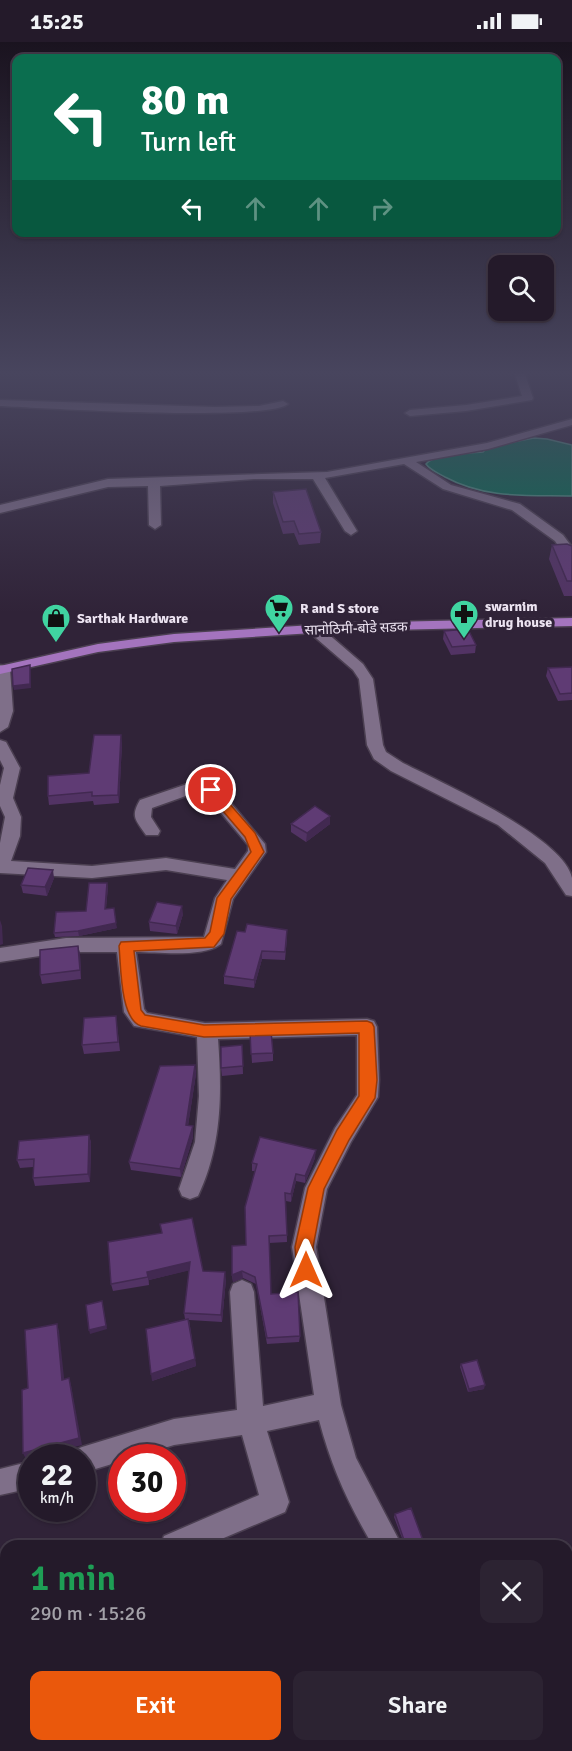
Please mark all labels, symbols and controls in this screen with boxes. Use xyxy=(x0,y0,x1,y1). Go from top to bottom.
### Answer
text: 15:25 xyxy=(30,8,84,35)
text: 80 m xyxy=(141,75,230,126)
icon: left xyxy=(42,78,120,156)
text: Turn left xyxy=(141,126,236,159)
icon: left xyxy=(176,192,209,225)
icon: ahead xyxy=(239,192,272,225)
icon: ahead xyxy=(302,192,335,225)
icon: right xyxy=(365,192,398,225)
map controls xyxy=(488,255,554,321)
button: search xyxy=(488,255,554,321)
supermarket icon: R and S store xyxy=(263,592,295,634)
pharmacy icon: swarnim drug house xyxy=(448,598,480,640)
place label: swarnim drug house xyxy=(485,598,552,631)
place label: R and S store xyxy=(300,600,379,617)
shop icon: Sarthak Hardware xyxy=(40,602,72,644)
place label: Sarthak Hardware xyxy=(77,610,188,627)
street label: सानोठिमी-बोडे सडक xyxy=(304,617,408,639)
pin xyxy=(185,764,236,815)
icon: arrive xyxy=(194,773,227,806)
position arrow xyxy=(274,1238,338,1302)
speed limit sign: 30 xyxy=(108,1444,186,1522)
text: 22 xyxy=(41,1457,73,1494)
text: km/h xyxy=(40,1489,74,1507)
text: 1 min xyxy=(30,1556,116,1601)
button: close xyxy=(480,1560,543,1623)
text: 290 m · 15:26 xyxy=(30,1601,146,1626)
button: Exit xyxy=(30,1671,281,1740)
button: Share xyxy=(293,1671,543,1740)

